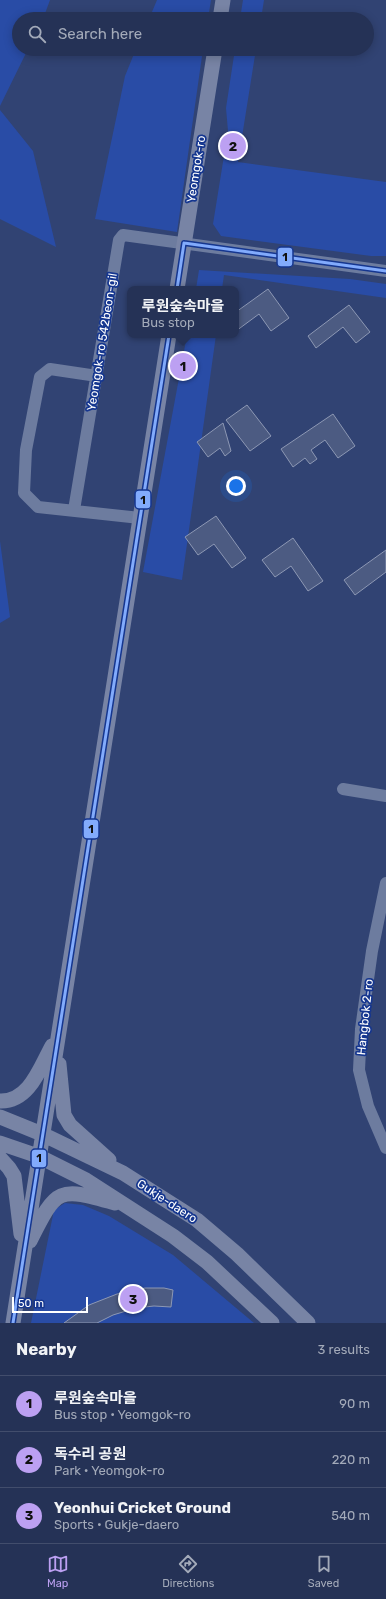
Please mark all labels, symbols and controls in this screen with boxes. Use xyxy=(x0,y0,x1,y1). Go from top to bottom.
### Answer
search box xyxy=(12,12,374,56)
icon: search xyxy=(26,23,48,45)
text: Search here xyxy=(58,25,142,43)
pin: 2 xyxy=(220,131,246,161)
street label: Yeomgok-ro xyxy=(184,134,208,204)
line badge: 1 xyxy=(277,247,293,267)
text: 1 xyxy=(282,251,288,264)
street label: Yeomgok-ro 542beon-gil xyxy=(84,272,120,412)
popup xyxy=(127,286,239,338)
text: 루원숲속마을 xyxy=(142,297,224,315)
text: Bus stop xyxy=(142,315,195,330)
pin: 1 xyxy=(170,351,196,381)
your location xyxy=(226,476,246,496)
line badge: 1 xyxy=(135,490,151,509)
text: 1 xyxy=(140,494,146,507)
line badge: 1 xyxy=(83,819,99,839)
text: 1 xyxy=(88,823,94,836)
street label: Hangbok 2-ro xyxy=(354,978,376,1056)
line badge: 1 xyxy=(31,1149,47,1168)
text: 1 xyxy=(36,1152,42,1165)
street label: Gukje-daero xyxy=(134,1176,200,1226)
pin: 3 xyxy=(120,1284,146,1314)
scale bar xyxy=(12,1295,88,1314)
text: 50 m xyxy=(18,1297,44,1310)
text: Nearby xyxy=(16,1339,77,1359)
text: 3 results xyxy=(318,1342,370,1357)
text: 루원숲속마을 xyxy=(54,1389,137,1407)
text: 1 xyxy=(26,1396,32,1411)
text: 90 m xyxy=(339,1396,370,1411)
text: Bus stop · Yeomgok-ro xyxy=(54,1407,191,1422)
text: 독수리 공원 xyxy=(54,1445,126,1463)
text: 2 xyxy=(25,1452,33,1467)
text: 220 m xyxy=(332,1452,370,1467)
text: Park · Yeomgok-ro xyxy=(54,1463,165,1478)
text: Yeonhui Cricket Ground xyxy=(54,1499,231,1517)
text: 3 xyxy=(25,1508,33,1523)
text: 540 m xyxy=(331,1508,370,1523)
text: Sports · Gukje-daero xyxy=(54,1517,179,1532)
tab: Map xyxy=(47,1553,69,1590)
tab: Directions xyxy=(162,1553,214,1590)
tab: Saved xyxy=(308,1553,339,1590)

